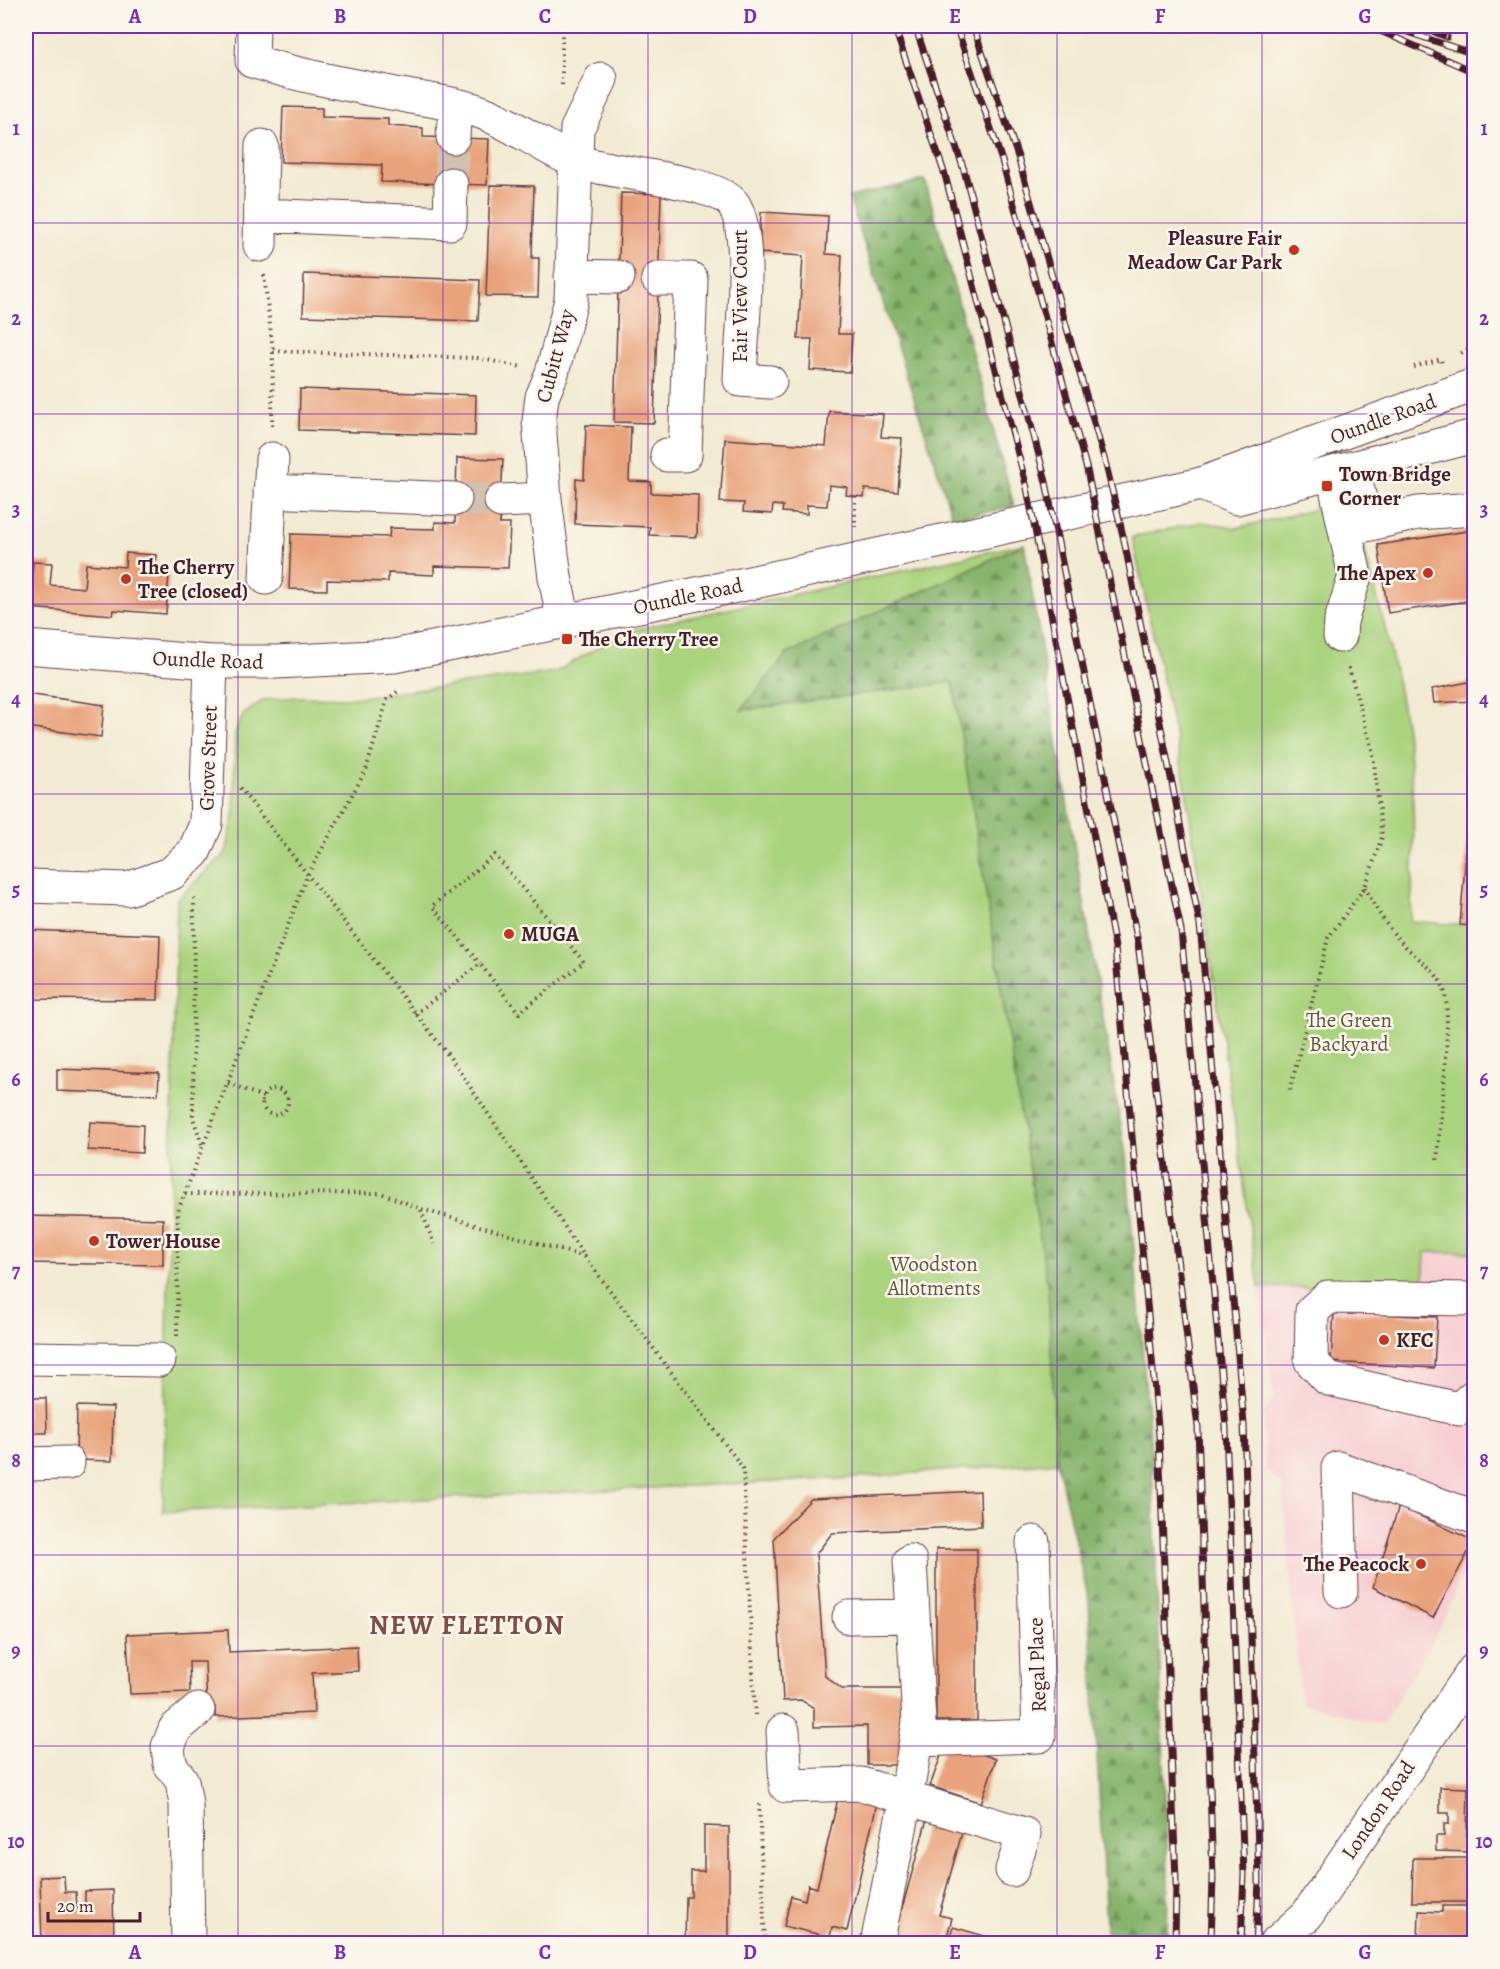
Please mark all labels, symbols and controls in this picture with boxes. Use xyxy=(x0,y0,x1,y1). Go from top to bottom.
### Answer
text: A xyxy=(128,3,142,30)
text: B xyxy=(334,3,346,30)
text: C xyxy=(539,3,551,30)
text: D xyxy=(743,3,757,30)
text: E xyxy=(949,3,961,30)
text: F xyxy=(1155,3,1166,30)
text: G xyxy=(1358,3,1372,30)
text: 1 xyxy=(12,115,20,142)
text: 1 xyxy=(1480,115,1488,142)
place label: Pleasure Fair Meadow Car Park xyxy=(1127,224,1282,276)
street label: Fair View Court xyxy=(726,229,754,363)
marker: Pleasure Fair Meadow Car Park xyxy=(1287,243,1301,257)
text: 2 xyxy=(11,305,21,332)
text: 2 xyxy=(1479,305,1489,332)
street label: Cubitt Way xyxy=(529,306,581,406)
street label: Oundle Road xyxy=(1326,387,1441,451)
place label: Town Bridge Corner xyxy=(1339,460,1451,512)
marker: Town Bridge Corner xyxy=(1320,479,1334,493)
text: 3 xyxy=(12,496,20,523)
text: 3 xyxy=(1480,496,1488,523)
place label: The Cherry Tree (closed) xyxy=(138,553,248,605)
place label: The Apex xyxy=(1337,559,1417,587)
marker: The Apex xyxy=(1421,566,1435,580)
street label: Oundle Road xyxy=(631,571,746,621)
marker: The Cherry Tree (closed) xyxy=(119,572,133,586)
place label: The Cherry Tree xyxy=(579,625,719,653)
marker: The Cherry Tree xyxy=(560,632,574,646)
street label: Oundle Road xyxy=(152,644,265,676)
text: 4 xyxy=(11,686,21,713)
text: 4 xyxy=(1479,686,1489,713)
street label: Grove Street xyxy=(192,705,224,811)
text: 5 xyxy=(12,876,20,903)
text: 5 xyxy=(1480,876,1488,903)
place label: MUGA xyxy=(521,920,580,948)
marker: MUGA xyxy=(502,927,516,941)
park label: The Green Backyard xyxy=(1306,1006,1392,1058)
text: 6 xyxy=(11,1066,21,1093)
text: 6 xyxy=(1479,1066,1489,1093)
place label: Tower House xyxy=(106,1227,221,1255)
marker: Tower House xyxy=(87,1234,101,1248)
park label: Woodston Allotments xyxy=(886,1250,981,1302)
text: 7 xyxy=(12,1257,21,1284)
text: 7 xyxy=(1480,1257,1489,1284)
place label: KFC xyxy=(1396,1326,1434,1354)
marker: KFC xyxy=(1377,1333,1391,1347)
text: 8 xyxy=(11,1447,21,1474)
text: 8 xyxy=(1479,1447,1489,1474)
place label: The Peacock xyxy=(1303,1550,1409,1578)
marker: The Peacock xyxy=(1414,1557,1428,1571)
district label: NEW FLETTON xyxy=(369,1607,565,1643)
street label: Regal Place xyxy=(1021,1617,1053,1713)
text: 9 xyxy=(11,1637,21,1664)
text: 9 xyxy=(1479,1637,1489,1664)
street label: London Road xyxy=(1335,1754,1422,1865)
text: 10 xyxy=(7,1828,25,1855)
text: 10 xyxy=(1475,1828,1493,1855)
scale bar xyxy=(48,1885,140,1923)
text: 20 m xyxy=(57,1894,94,1918)
text: A xyxy=(128,1939,142,1966)
text: B xyxy=(334,1939,346,1966)
text: C xyxy=(539,1939,551,1966)
text: D xyxy=(743,1939,757,1966)
text: E xyxy=(949,1939,961,1966)
text: F xyxy=(1155,1939,1166,1966)
text: G xyxy=(1358,1939,1372,1966)

